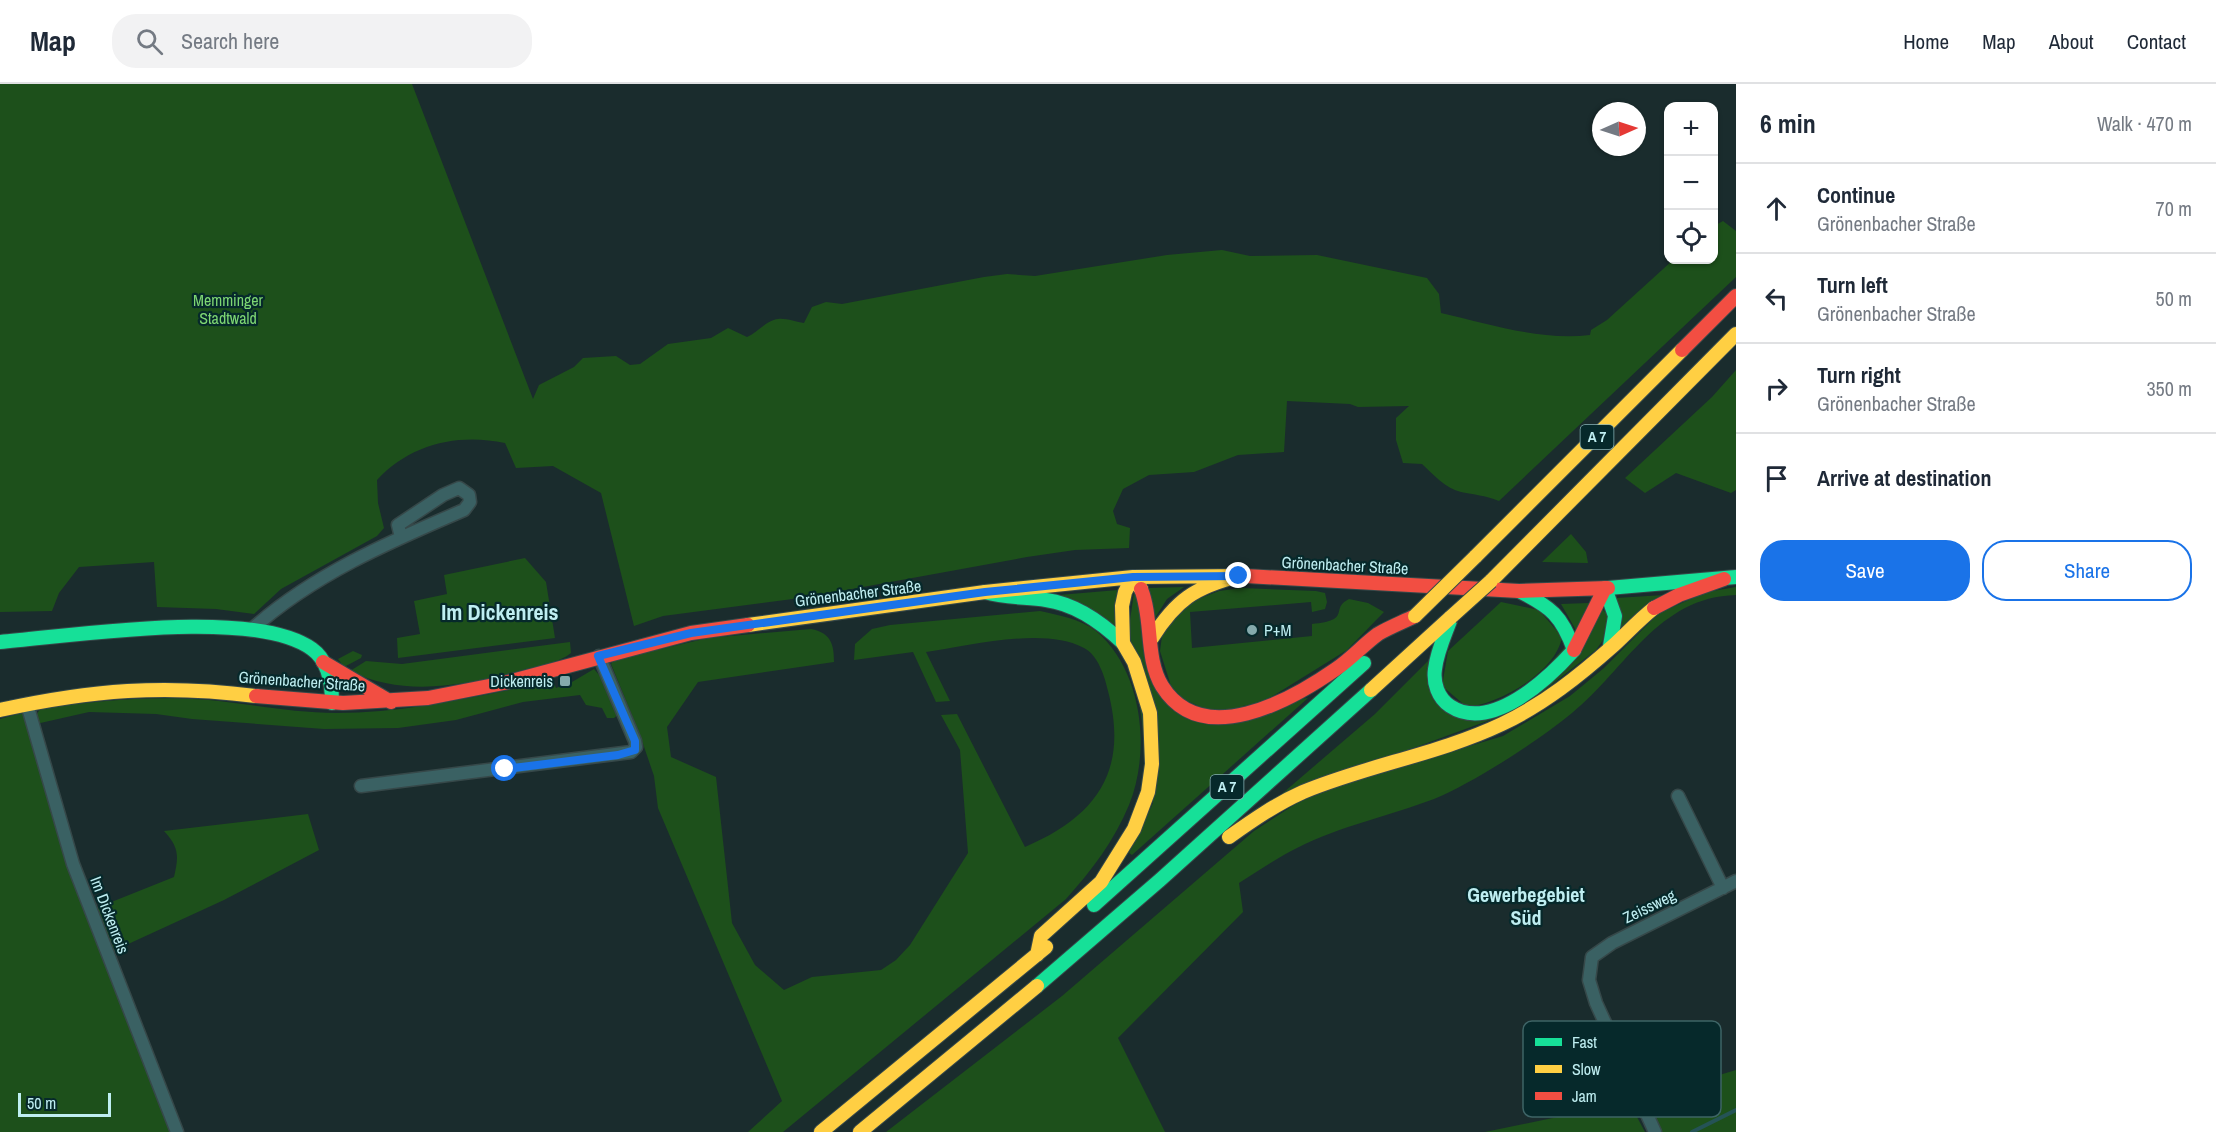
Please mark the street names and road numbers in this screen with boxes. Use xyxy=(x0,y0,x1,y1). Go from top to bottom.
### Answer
road number: A 7 xyxy=(1580,425,1614,449)
street label: Grönenbacher Straße xyxy=(1281,551,1409,579)
street label: Grönenbacher Straße xyxy=(794,574,922,612)
street label: Grönenbacher Straße xyxy=(238,666,366,696)
road number: A 7 xyxy=(1210,775,1244,799)
street label: Im Dickenreis xyxy=(85,873,135,957)
street label: Zeissweg xyxy=(1619,884,1680,928)

